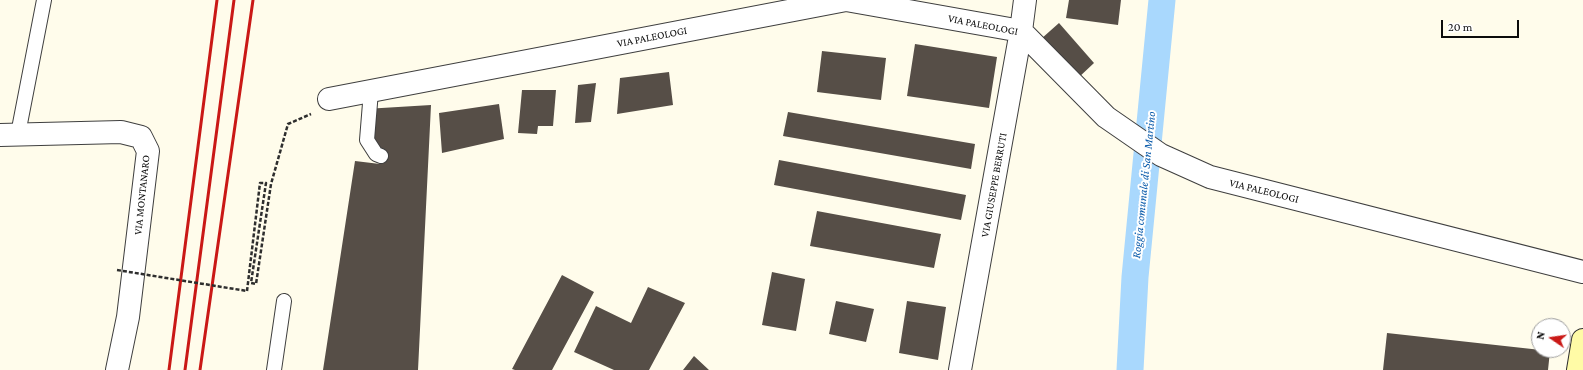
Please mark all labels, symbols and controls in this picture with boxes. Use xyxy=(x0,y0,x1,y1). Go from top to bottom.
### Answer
street label: VIA PALEOLOGI xyxy=(947,12,1019,38)
scale bar xyxy=(1443,12,1521,38)
text: 20 m xyxy=(1448,20,1472,34)
street label: VIA PALEOLOGI xyxy=(616,24,688,50)
water label: Roggia comunale di San Martino xyxy=(1129,111,1159,259)
street label: VIA GIUSEPPE BERRUTI xyxy=(978,132,1010,238)
street label: VIA MONTANARO xyxy=(131,154,153,236)
street label: VIA PALEOLOGI xyxy=(1228,176,1300,206)
north arrow xyxy=(1531,318,1571,358)
text: N xyxy=(1534,331,1547,341)

